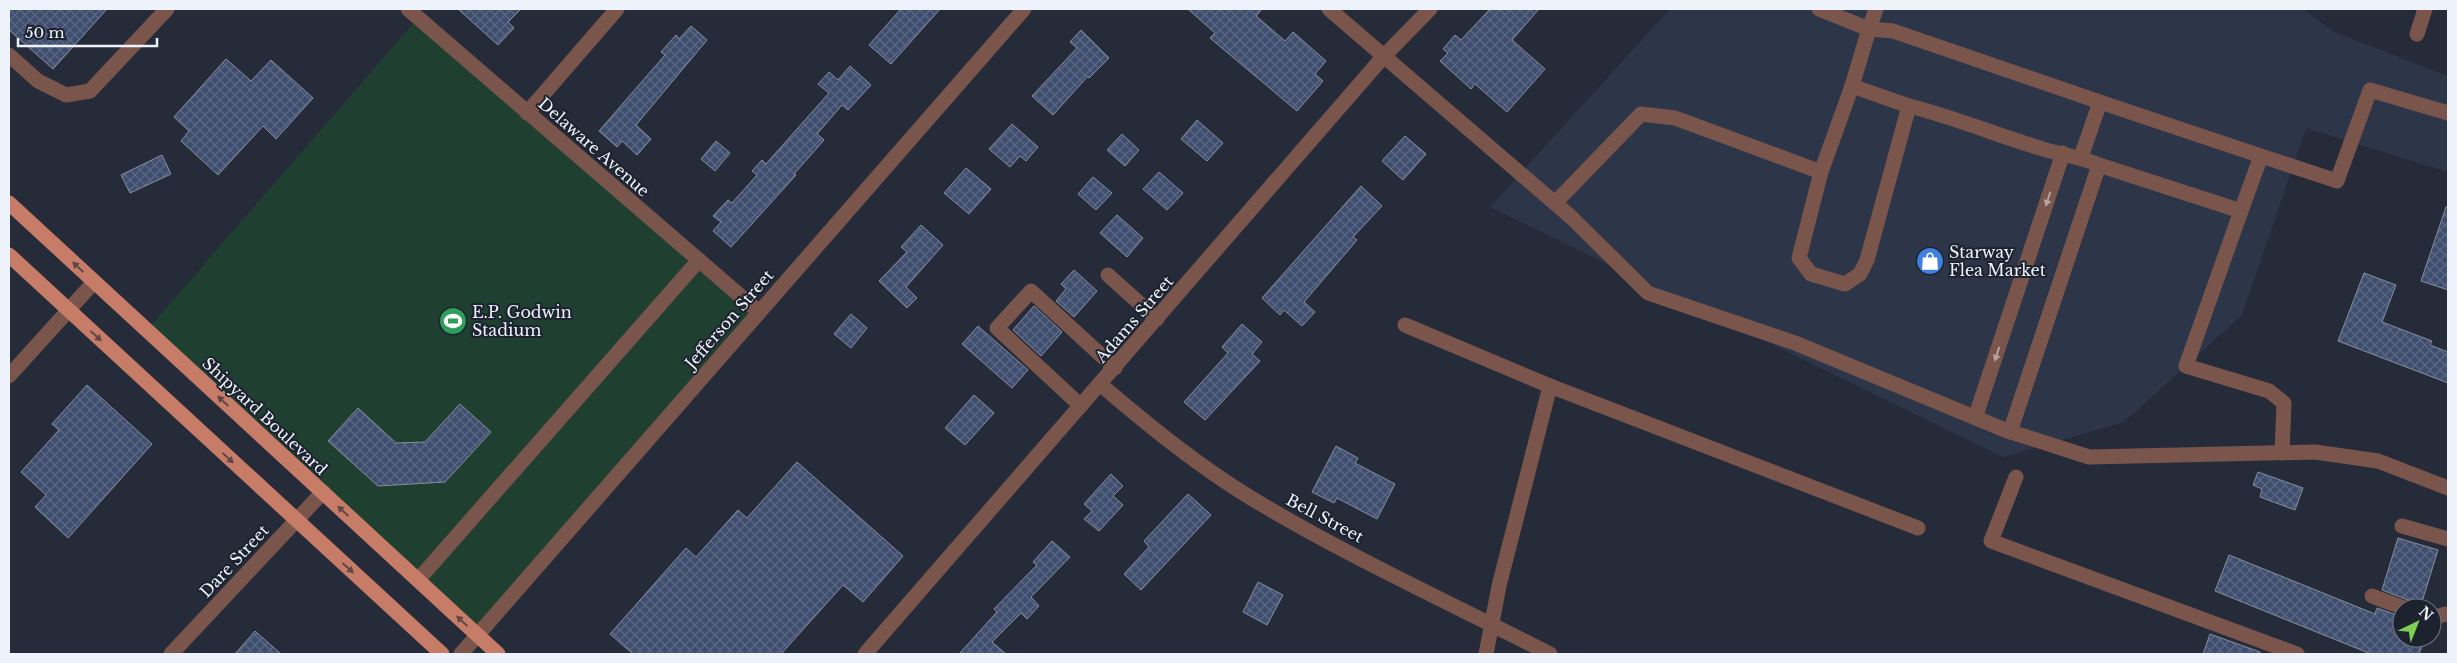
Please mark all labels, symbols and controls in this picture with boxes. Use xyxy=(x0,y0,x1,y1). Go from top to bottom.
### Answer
scale bar xyxy=(18,15,156,47)
text: 50 m xyxy=(25,23,65,42)
street label: Delaware Avenue xyxy=(534,93,654,201)
one-way arrow xyxy=(2043,192,2051,207)
place label: Starway Flea Market xyxy=(1949,242,2046,280)
shop icon: Starway Flea Market xyxy=(1915,246,1945,276)
one-way arrow xyxy=(72,261,84,273)
street label: Jefferson Street xyxy=(679,265,777,374)
street label: Adams Street xyxy=(1090,271,1177,367)
place label: E.P. Godwin Stadium xyxy=(472,302,572,340)
sports icon: E.P. Godwin Stadium xyxy=(438,306,468,336)
one-way arrow xyxy=(90,330,102,341)
one-way arrow xyxy=(1992,346,2000,361)
street label: Shipyard Boulevard xyxy=(198,353,332,479)
one-way arrow xyxy=(218,395,230,407)
one-way arrow xyxy=(222,452,234,464)
street label: Bell Street xyxy=(1283,489,1367,547)
one-way arrow xyxy=(337,505,349,517)
street label: Dare Street xyxy=(195,520,273,602)
one-way arrow xyxy=(341,562,353,574)
north arrow xyxy=(2392,598,2442,648)
text: N xyxy=(2415,602,2437,625)
one-way arrow xyxy=(457,615,469,627)

